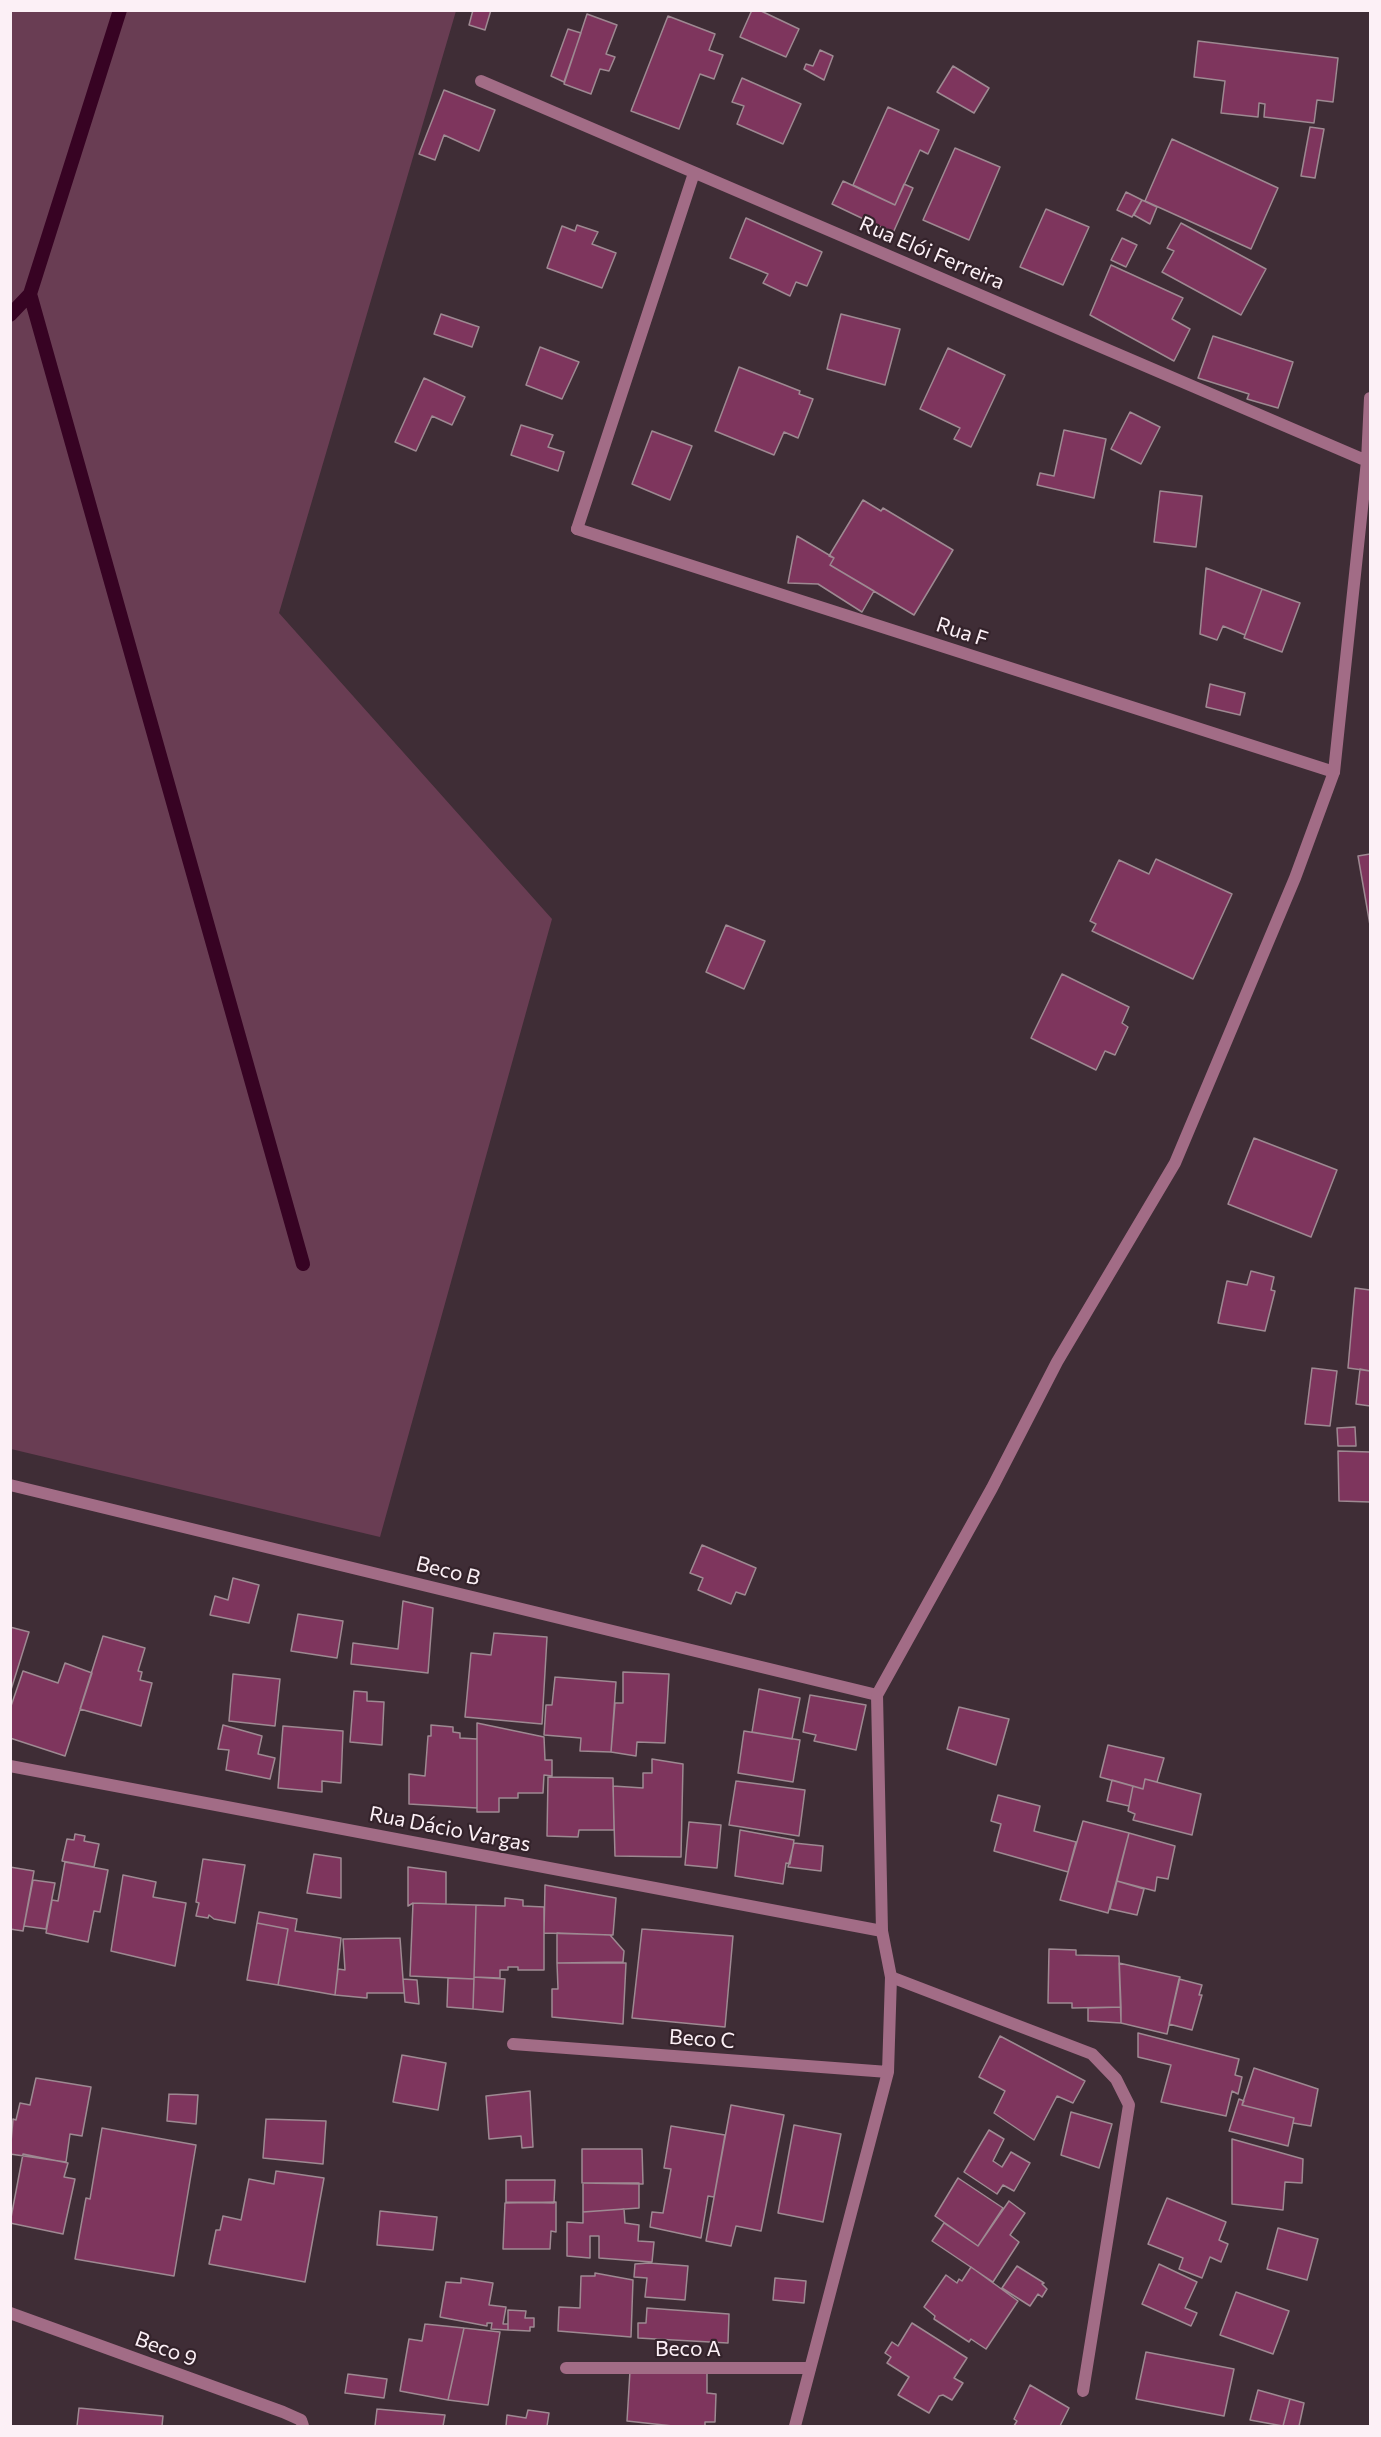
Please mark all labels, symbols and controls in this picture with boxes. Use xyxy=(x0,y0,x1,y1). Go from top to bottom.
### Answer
street label: Rua Elói Ferreira xyxy=(856,211,1008,295)
street label: Rua F xyxy=(933,612,991,652)
street label: Beco B xyxy=(413,1551,483,1591)
street label: Rua Dácio Vargas xyxy=(367,1801,533,1857)
street label: Beco C xyxy=(668,2024,736,2054)
street label: Beco 9 xyxy=(131,2326,201,2372)
street label: Beco A xyxy=(655,2336,721,2362)

